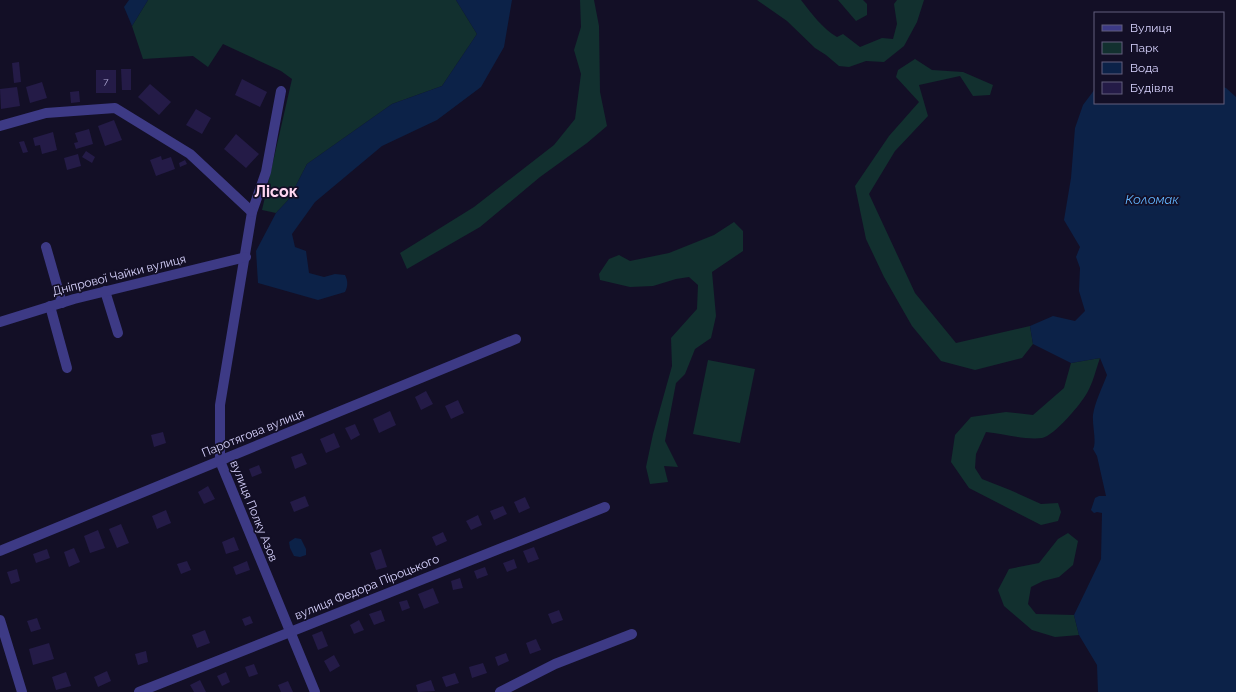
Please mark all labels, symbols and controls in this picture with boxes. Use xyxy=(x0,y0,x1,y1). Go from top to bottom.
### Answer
legend xyxy=(1094,12,1224,104)
text: Вулиця xyxy=(1130,21,1172,35)
text: Парк xyxy=(1130,41,1159,55)
text: Вода xyxy=(1130,61,1159,75)
house number: 7 xyxy=(103,76,109,87)
text: Будівля xyxy=(1130,81,1173,95)
district label: Лісок xyxy=(254,182,298,201)
water label: Коломак xyxy=(1125,192,1179,207)
street label: Дніпрової Чайки вулиця xyxy=(51,252,187,298)
street label: Паротягова вулиця xyxy=(200,406,306,460)
street label: вулиця Полку Азов xyxy=(227,458,281,564)
street label: вулиця Федора Піроцького xyxy=(293,552,441,622)

